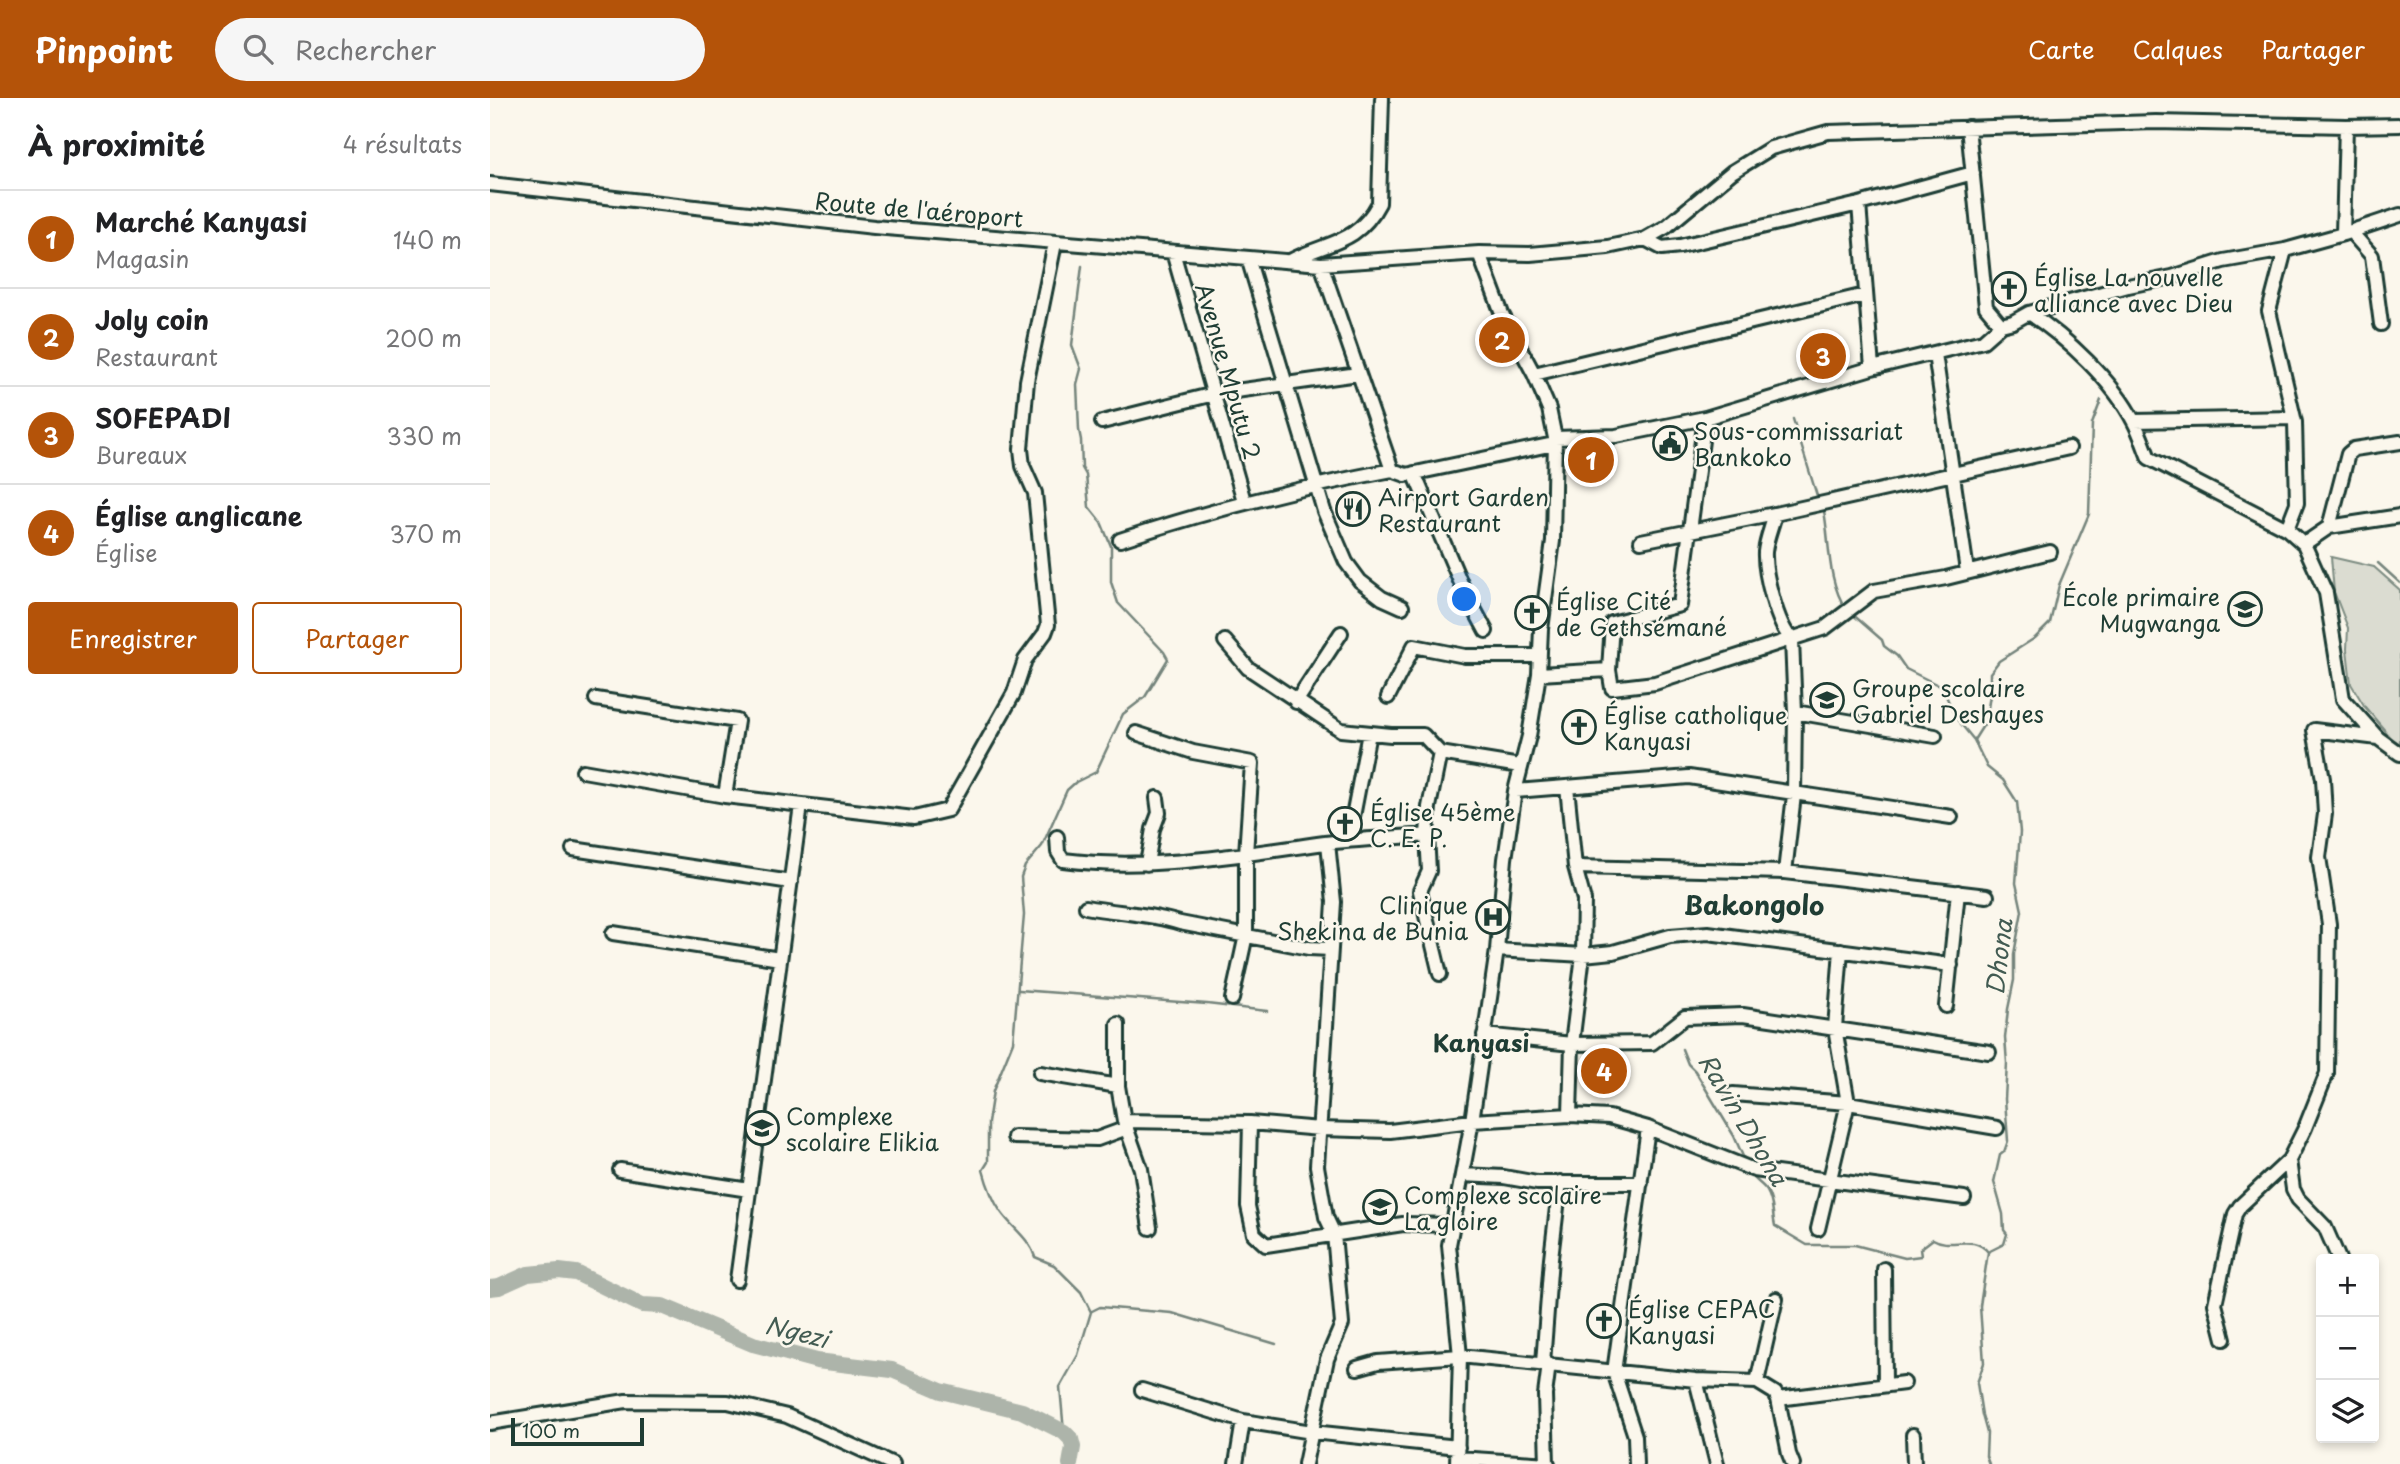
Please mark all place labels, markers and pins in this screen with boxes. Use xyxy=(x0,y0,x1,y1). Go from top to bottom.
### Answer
place label: Église La nouvelle alliance avec Dieu xyxy=(2034,259,2233,320)
church icon: Église La nouvelle alliance avec Dieu xyxy=(1990,270,2028,308)
pin: 2 xyxy=(1479,314,1525,366)
pin: 3 xyxy=(1800,330,1846,382)
place label: Sous-commissariat Bankoko xyxy=(1694,413,1903,474)
public building icon: Sous-commissariat Bankoko xyxy=(1651,424,1689,462)
pin: 1 xyxy=(1568,434,1614,486)
place label: Airport Garden Restaurant xyxy=(1378,479,1549,540)
restaurant icon: Airport Garden Restaurant xyxy=(1334,490,1372,528)
place label: École primaire Mugwanga xyxy=(2062,579,2221,640)
place label: Église Cité de Gethsémané xyxy=(1556,583,1727,644)
school or university icon: École primaire Mugwanga xyxy=(2226,590,2264,628)
church icon: Église Cité de Gethsémané xyxy=(1513,594,1551,632)
place label: Groupe scolaire Gabriel Deshayes xyxy=(1852,670,2044,731)
school or university icon: Groupe scolaire Gabriel Deshayes xyxy=(1808,681,1846,719)
place label: Église catholique Kanyasi xyxy=(1604,697,1788,758)
church icon: Église catholique Kanyasi xyxy=(1560,708,1598,746)
place label: Église 45ème C. E. P. xyxy=(1370,794,1516,855)
church icon: Église 45ème C. E. P. xyxy=(1326,805,1364,843)
place label: Clinique Shekina de Bunia xyxy=(1277,887,1468,948)
hospital icon: Clinique Shekina de Bunia xyxy=(1474,898,1512,936)
pin: 4 xyxy=(1581,1045,1627,1097)
place label: Complexe scolaire Elikia xyxy=(786,1098,939,1159)
school or university icon: Complexe scolaire Elikia xyxy=(743,1109,781,1147)
place label: Complexe scolaire La gloire xyxy=(1404,1177,1602,1238)
school or university icon: Complexe scolaire La gloire xyxy=(1361,1188,1399,1226)
place label: Église CEPAC Kanyasi xyxy=(1628,1291,1776,1352)
church icon: Église CEPAC Kanyasi xyxy=(1585,1302,1623,1340)

